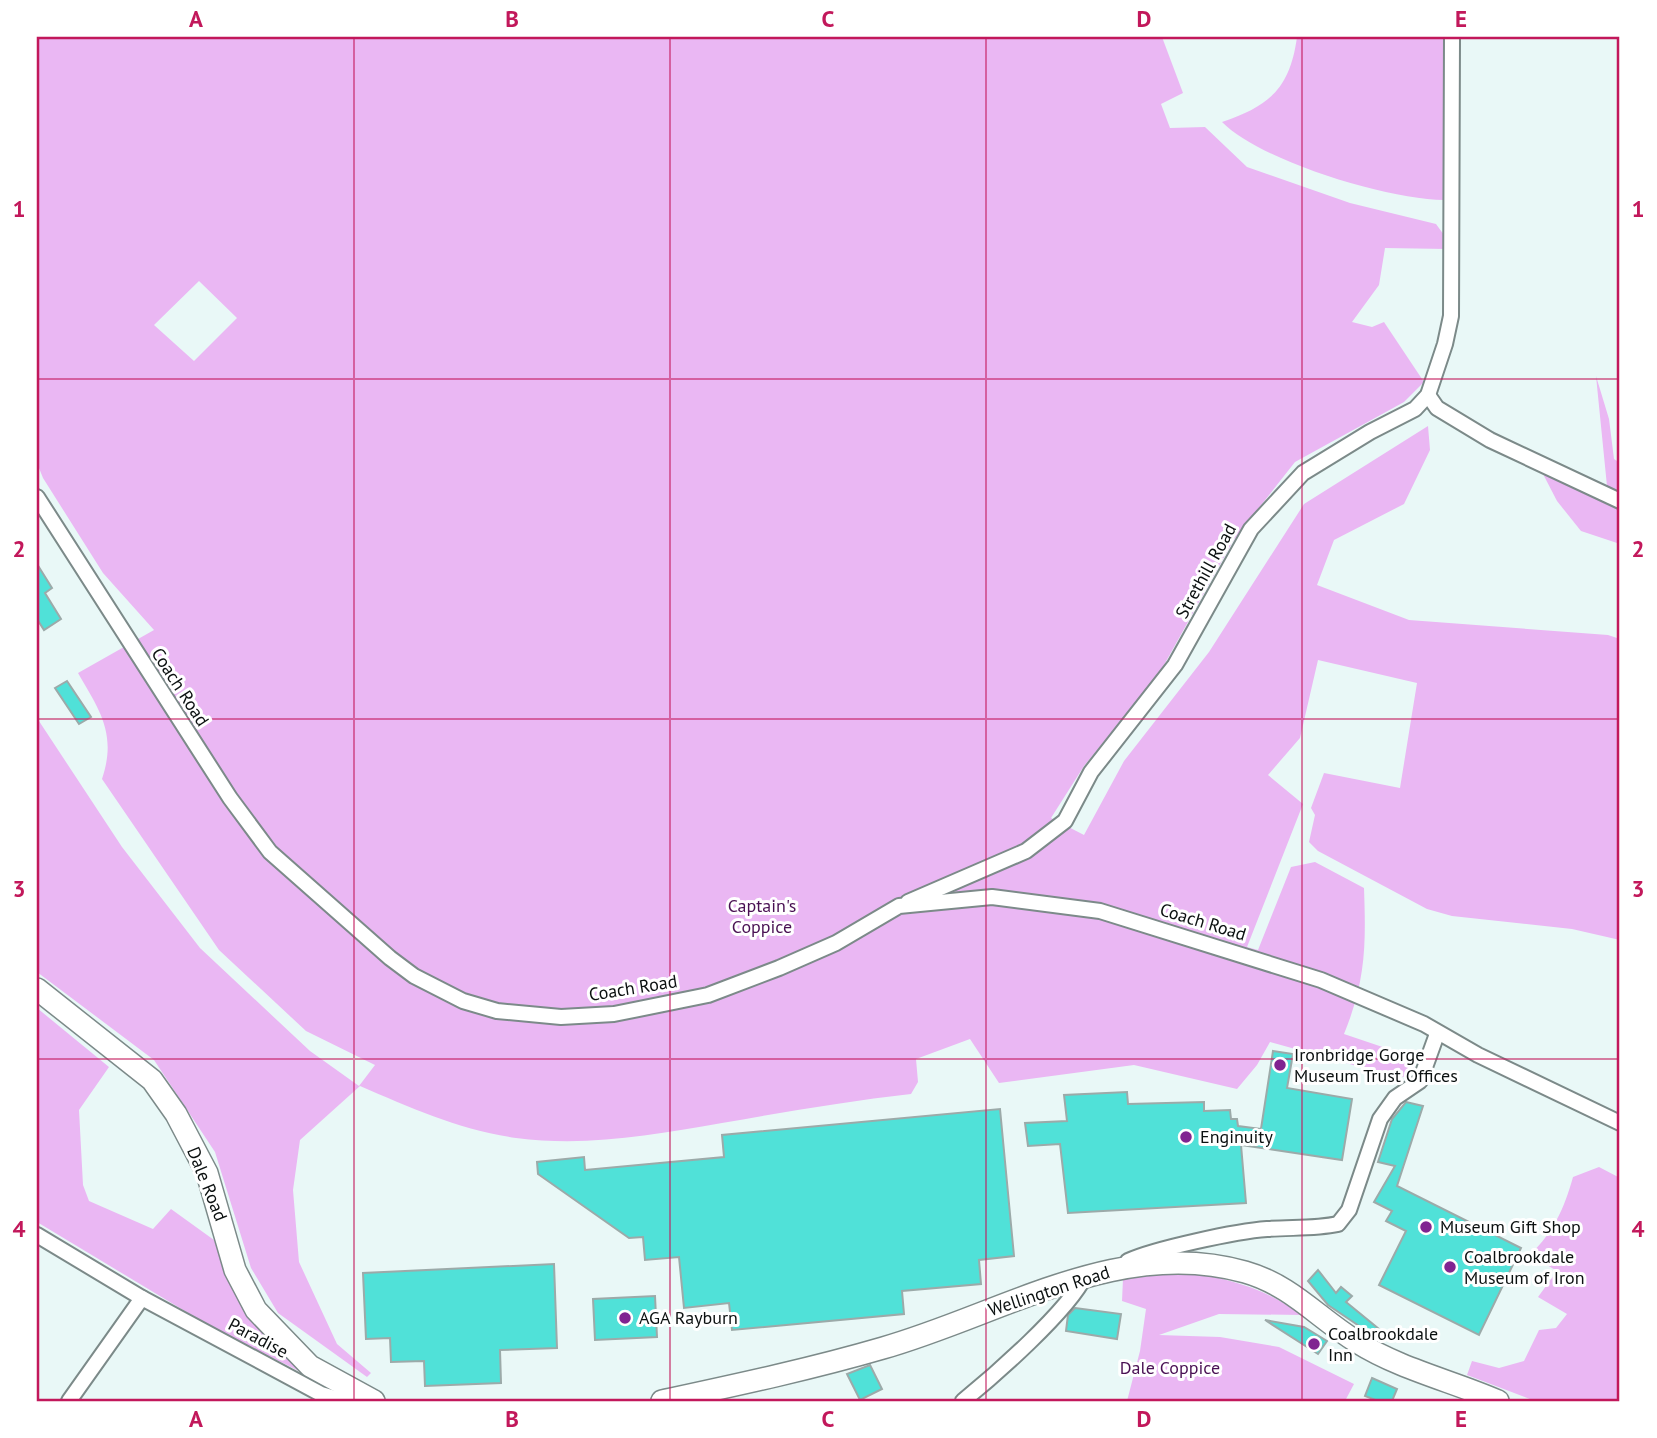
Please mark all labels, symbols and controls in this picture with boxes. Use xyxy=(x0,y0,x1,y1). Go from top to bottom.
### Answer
text: A xyxy=(189,4,203,33)
text: B xyxy=(505,4,519,33)
text: C xyxy=(822,4,835,33)
text: D xyxy=(1137,4,1151,33)
text: E xyxy=(1455,4,1467,33)
text: 1 xyxy=(12,194,26,223)
text: 1 xyxy=(1631,194,1645,223)
street label: Strethill Road xyxy=(1170,519,1241,622)
text: 2 xyxy=(12,534,26,563)
text: 2 xyxy=(1631,534,1645,563)
street label: Coach Road xyxy=(147,643,214,730)
text: 3 xyxy=(12,874,26,903)
text: 3 xyxy=(1631,874,1645,903)
park label: Captain's Coppice xyxy=(728,894,796,938)
street label: Coach Road xyxy=(1157,897,1249,946)
street label: Coach Road xyxy=(587,969,679,1006)
place label: Ironbridge Gorge Museum Trust Offices xyxy=(1294,1043,1458,1087)
marker: Ironbridge Gorge Museum Trust Offices xyxy=(1272,1057,1288,1073)
place label: Enginuity xyxy=(1200,1125,1273,1148)
marker: Enginuity xyxy=(1178,1129,1194,1145)
street label: Dale Road xyxy=(182,1143,233,1224)
text: 4 xyxy=(12,1214,26,1243)
text: 4 xyxy=(1631,1214,1645,1243)
place label: Museum Gift Shop xyxy=(1440,1215,1581,1238)
marker: Museum Gift Shop xyxy=(1418,1219,1434,1235)
place label: Coalbrookdale Museum of Iron xyxy=(1464,1245,1585,1289)
marker: Coalbrookdale Museum of Iron xyxy=(1442,1259,1458,1275)
street label: Wellington Road xyxy=(985,1260,1113,1321)
place label: AGA Rayburn xyxy=(639,1306,738,1329)
marker: AGA Rayburn xyxy=(617,1310,633,1326)
street label: Paradise xyxy=(224,1312,292,1363)
place label: Coalbrookdale Inn xyxy=(1328,1322,1438,1366)
marker: Coalbrookdale Inn xyxy=(1306,1336,1322,1352)
park label: Dale Coppice xyxy=(1120,1356,1220,1379)
text: A xyxy=(189,1404,203,1433)
text: B xyxy=(505,1404,519,1433)
text: C xyxy=(822,1404,835,1433)
text: D xyxy=(1137,1404,1151,1433)
text: E xyxy=(1455,1404,1467,1433)

